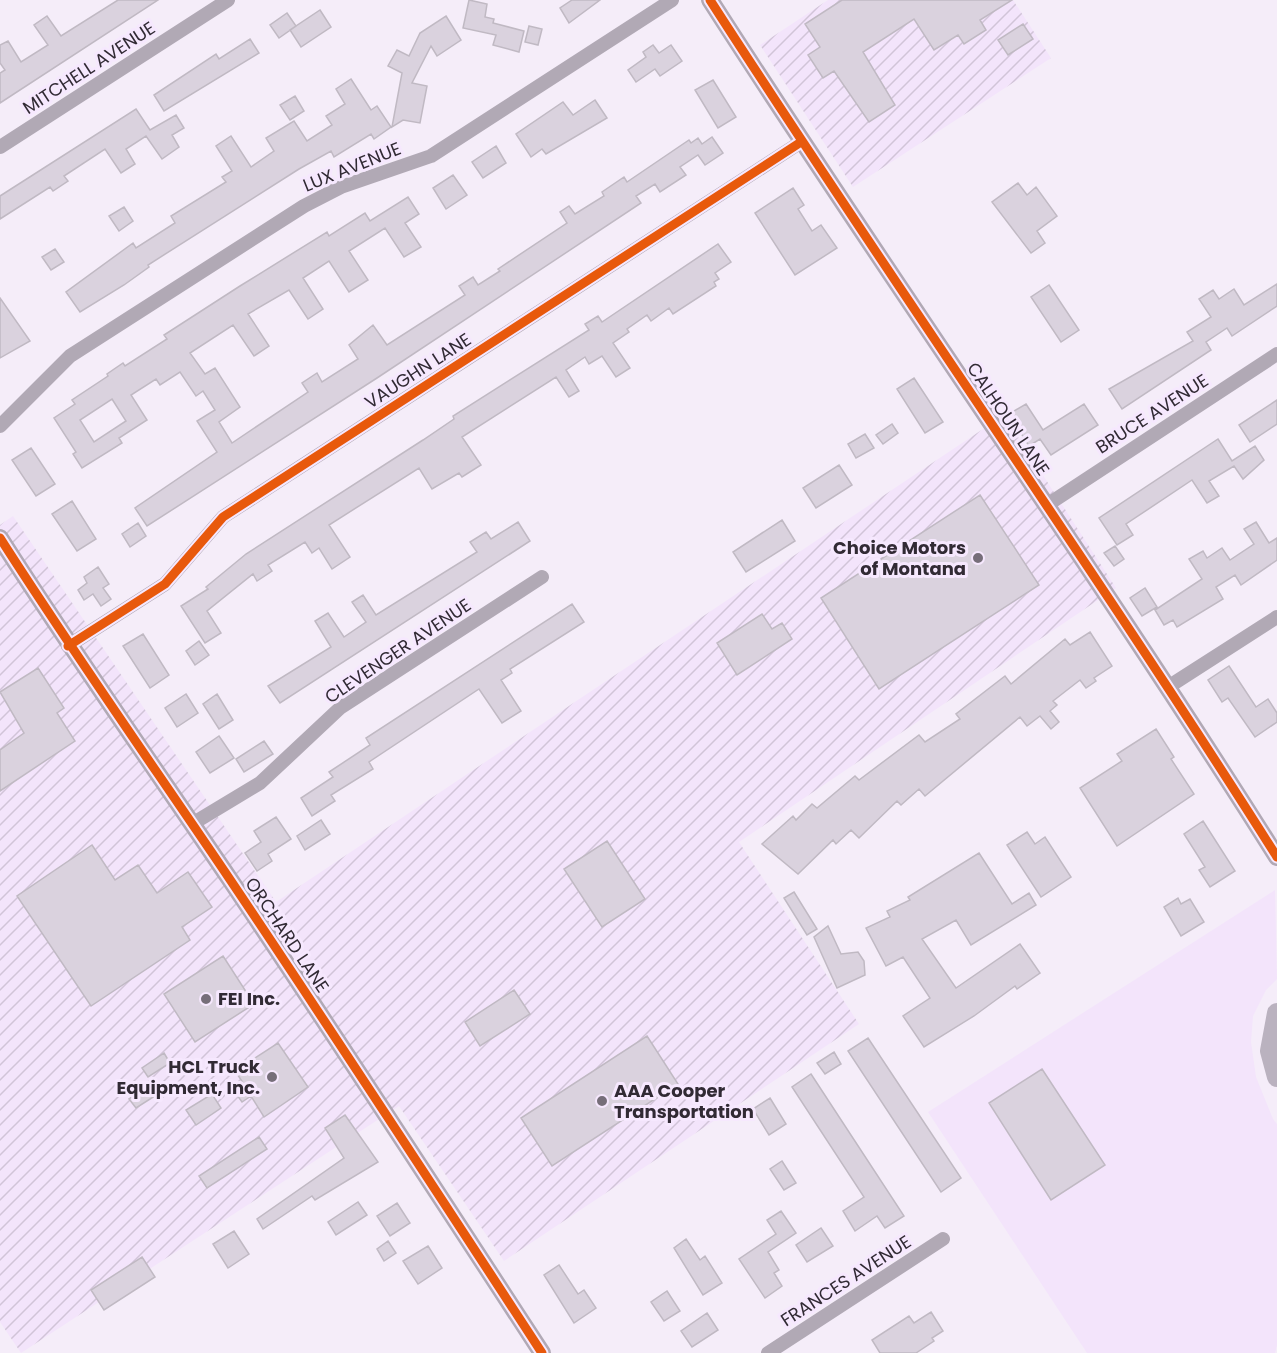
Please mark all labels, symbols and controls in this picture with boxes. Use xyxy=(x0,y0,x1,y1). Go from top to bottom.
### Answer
street label: MITCHELL AVENUE xyxy=(18,15,160,120)
street label: LUX AVENUE xyxy=(299,136,404,198)
street label: VAUGHN LANE xyxy=(360,327,476,414)
street label: CALHOUN LANE xyxy=(961,357,1056,480)
street label: BRUCE AVENUE xyxy=(1091,368,1213,459)
place label: Choice Motors of Montana xyxy=(833,535,966,581)
marker: Choice Motors of Montana xyxy=(971,551,985,565)
street label: CLEVENGER AVENUE xyxy=(320,592,476,709)
street label: ORCHARD LANE xyxy=(240,872,335,997)
place label: FEI Inc. xyxy=(218,986,280,1011)
marker: FEI Inc. xyxy=(199,992,213,1006)
place label: HCL Truck Equipment, Inc. xyxy=(116,1054,261,1100)
marker: HCL Truck Equipment, Inc. xyxy=(265,1070,279,1084)
place label: AAA Cooper Transportation xyxy=(614,1078,754,1124)
marker: AAA Cooper Transportation xyxy=(595,1094,609,1108)
street label: FRANCES AVENUE xyxy=(776,1229,916,1332)

